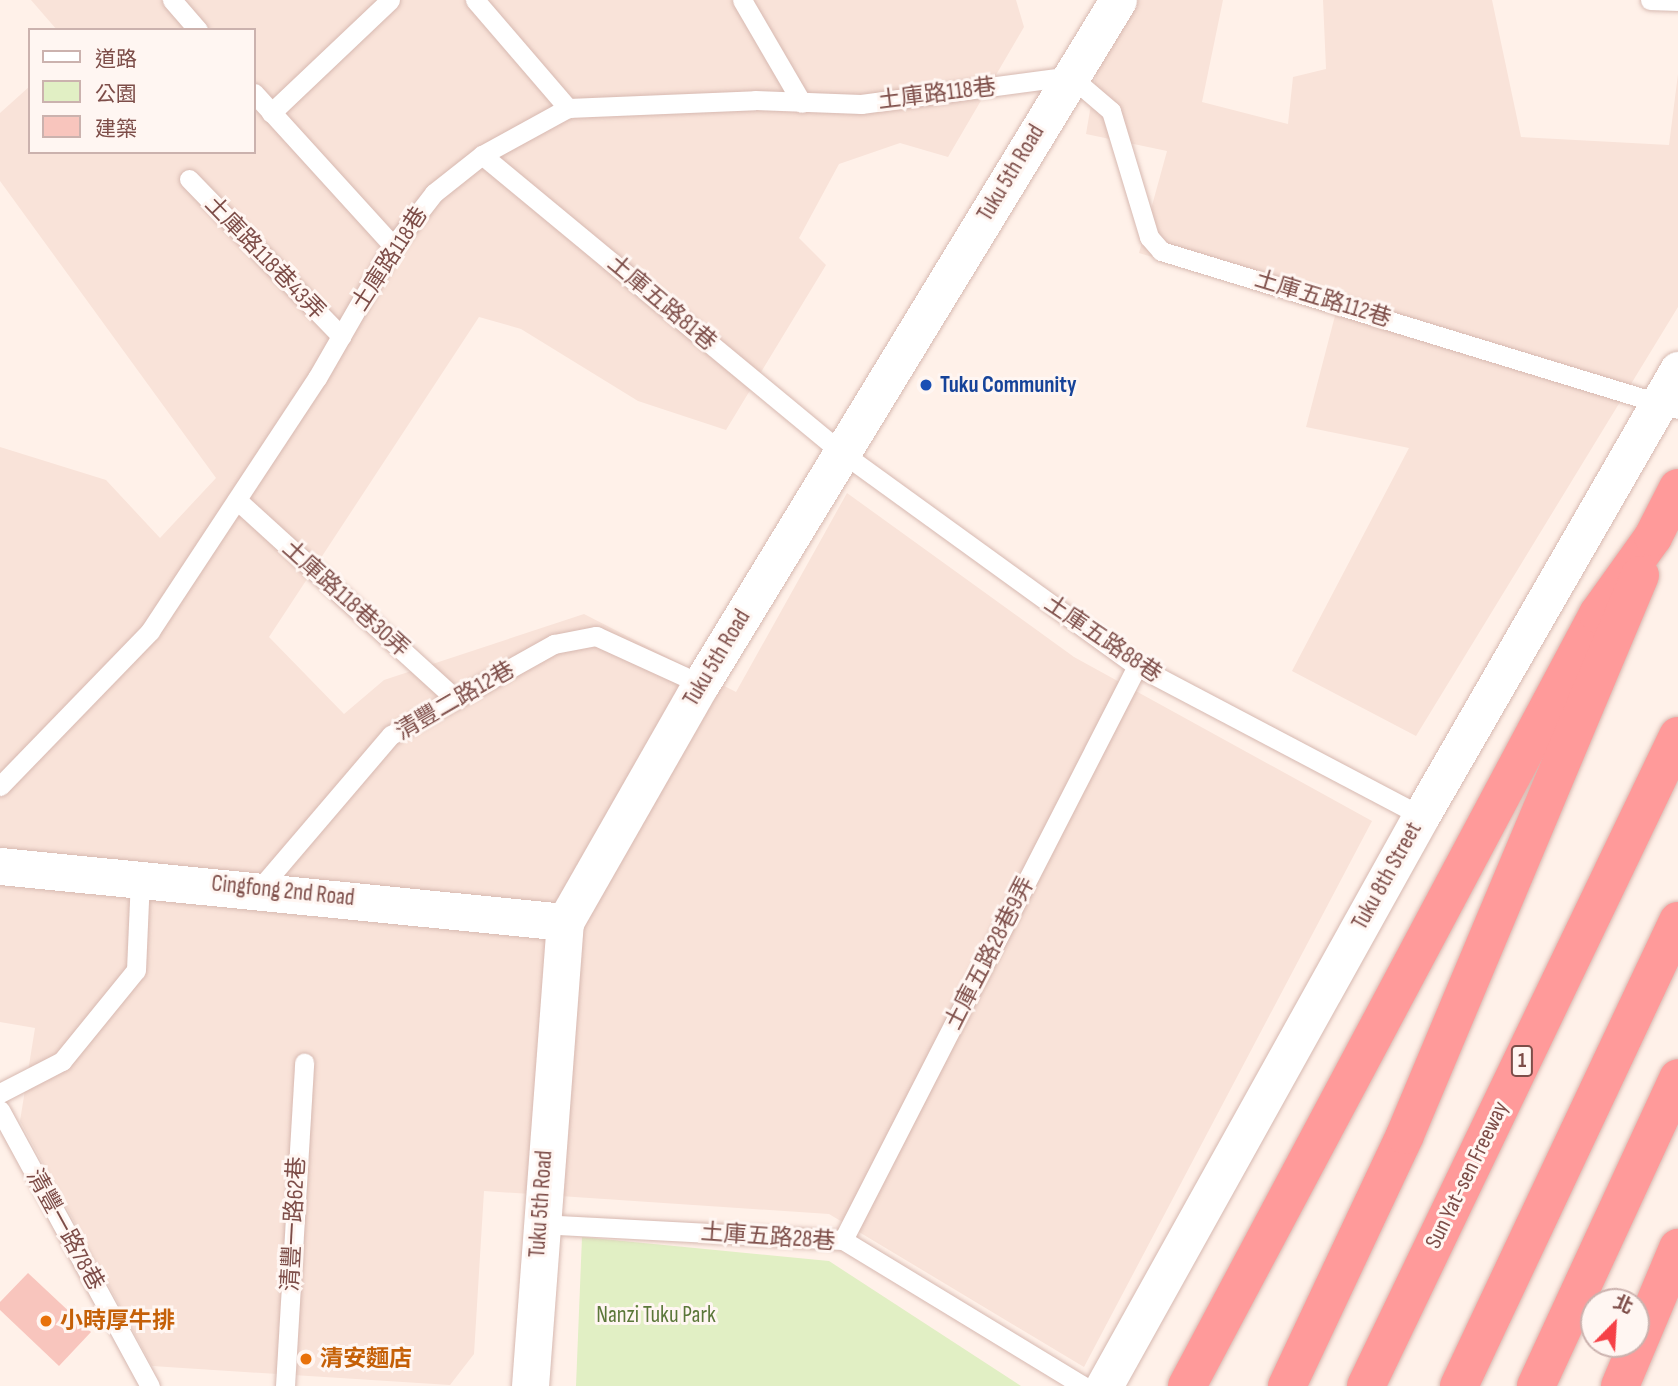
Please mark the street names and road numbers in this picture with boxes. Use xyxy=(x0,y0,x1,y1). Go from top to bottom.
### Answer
street label: 土庫路118巷 xyxy=(877,73,997,115)
street label: Tuku 5th Road xyxy=(972,120,1050,226)
street label: 土庫路118巷43弄 xyxy=(199,191,331,325)
street label: 土庫路118巷 xyxy=(346,202,434,316)
street label: 土庫五路81巷 xyxy=(602,250,722,356)
street label: 土庫五路112巷 xyxy=(1252,265,1394,333)
street label: 土庫路118巷30弄 xyxy=(277,535,415,663)
street label: 土庫五路88巷 xyxy=(1039,590,1167,688)
street label: Tuku 5th Road xyxy=(678,605,756,711)
street label: 清豐二路12巷 xyxy=(391,656,519,746)
street label: Tuku 8th Street xyxy=(1346,818,1428,934)
street label: Cingfong 2nd Road xyxy=(210,870,356,912)
street label: 土庫五路28巷9弄 xyxy=(940,872,1040,1034)
road number: 1 xyxy=(1510,1044,1534,1078)
street label: Sun Yat-sen Freeway xyxy=(1419,1097,1515,1253)
street label: Tuku 5th Road xyxy=(523,1149,559,1259)
street label: 清豐一路62巷 xyxy=(277,1156,311,1292)
street label: 清豐一路78巷 xyxy=(20,1165,110,1295)
street label: 土庫五路28巷 xyxy=(700,1219,836,1255)

